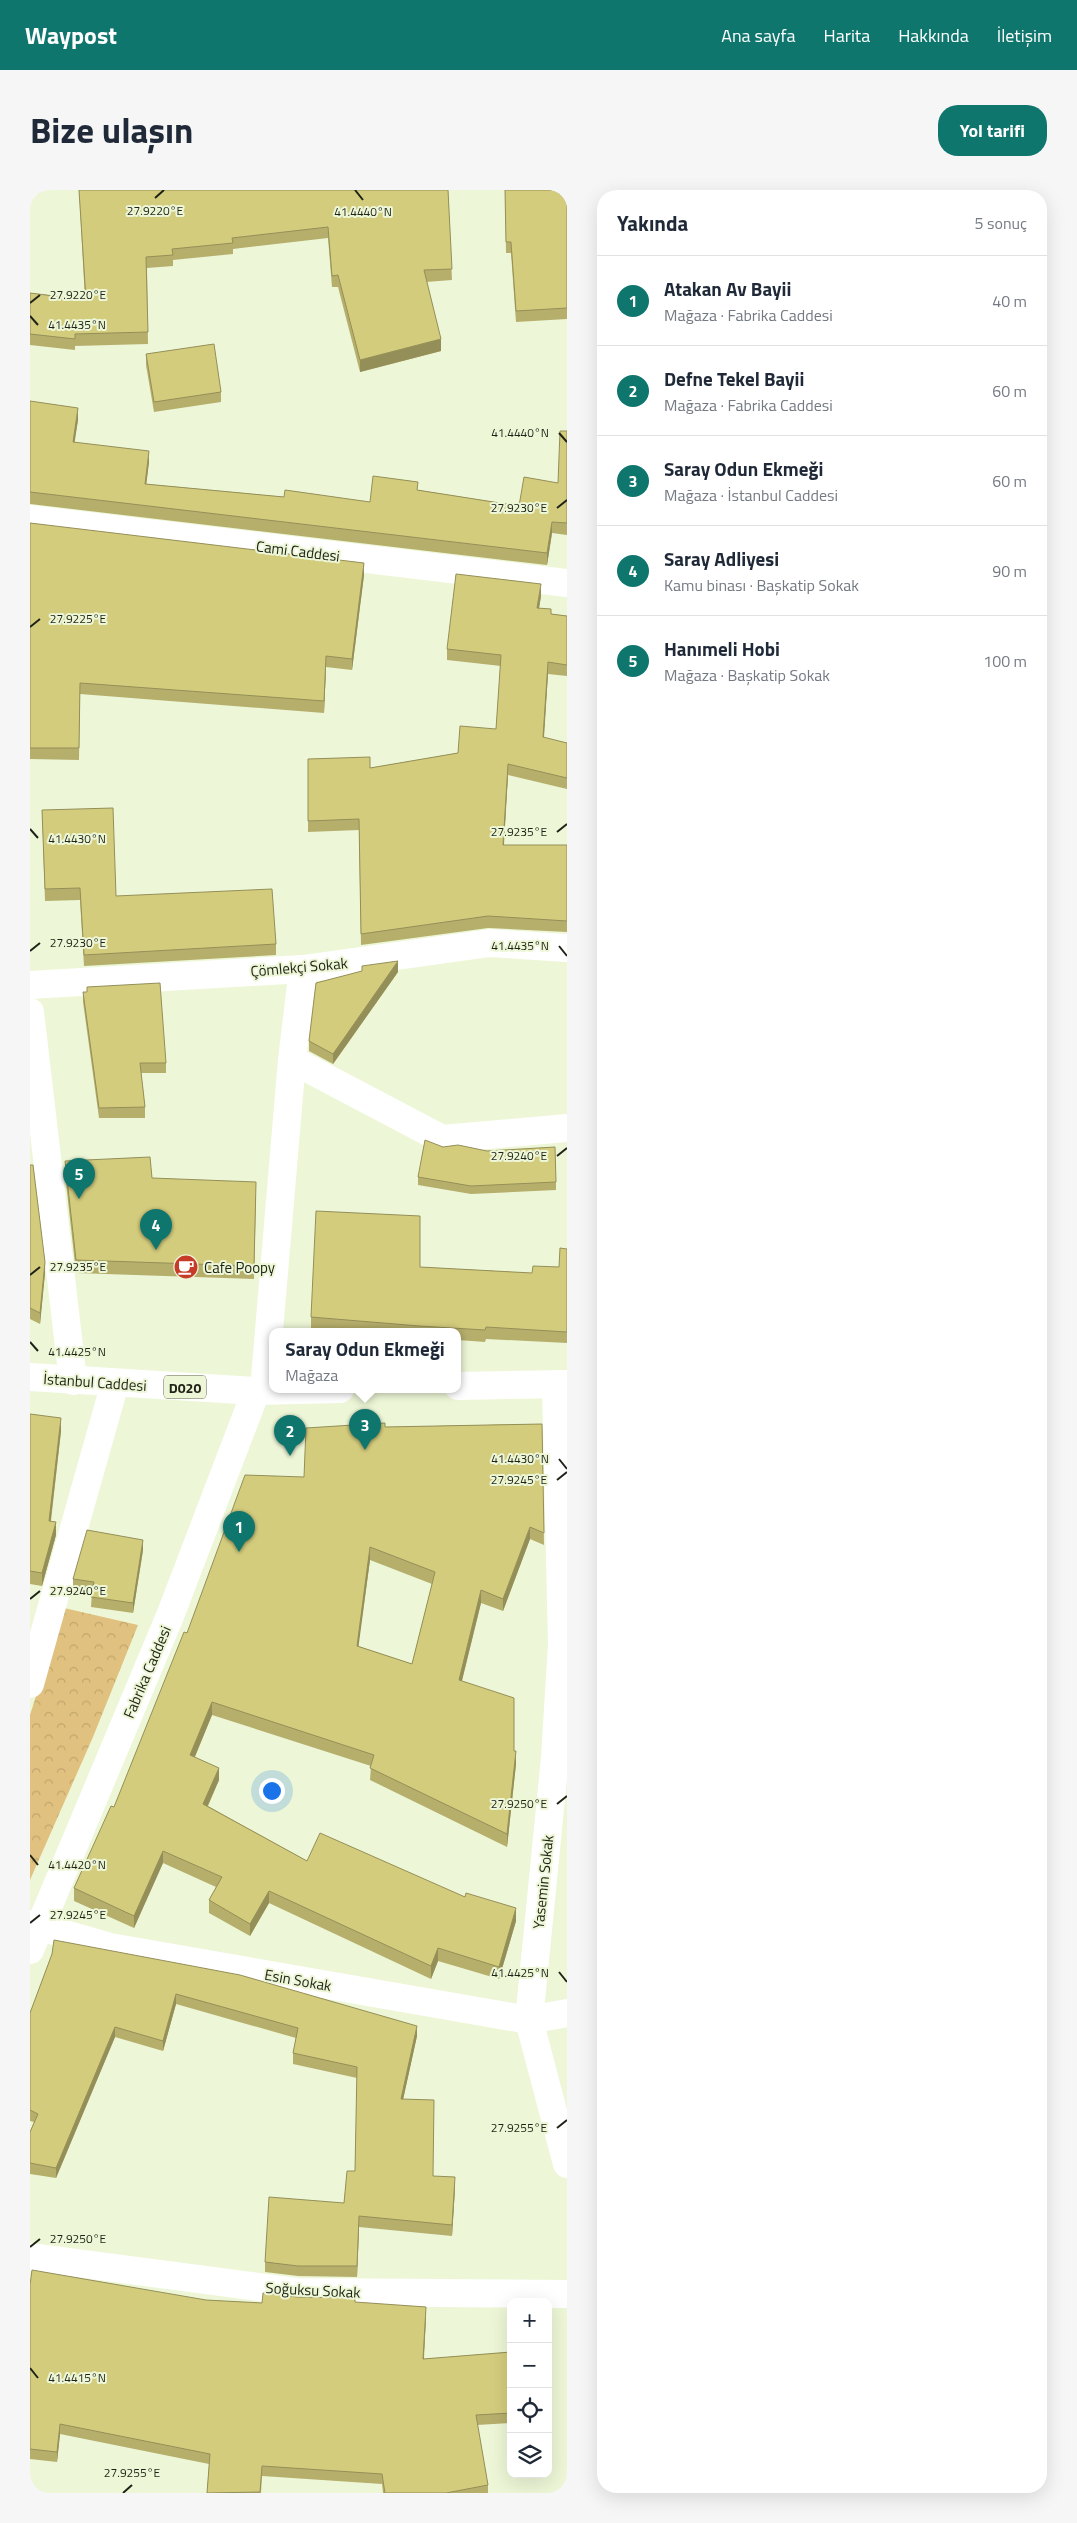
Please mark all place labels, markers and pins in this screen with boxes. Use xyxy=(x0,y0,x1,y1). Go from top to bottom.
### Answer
pin: 5 xyxy=(63,1158,95,1199)
pin: 4 xyxy=(140,1209,172,1250)
cafe icon: Cafe Poopy xyxy=(173,1254,199,1280)
place label: Cafe Poopy xyxy=(204,1256,275,1279)
pin: 3 xyxy=(349,1409,381,1450)
pin: 2 xyxy=(274,1415,306,1456)
pin: 1 xyxy=(223,1511,255,1552)

